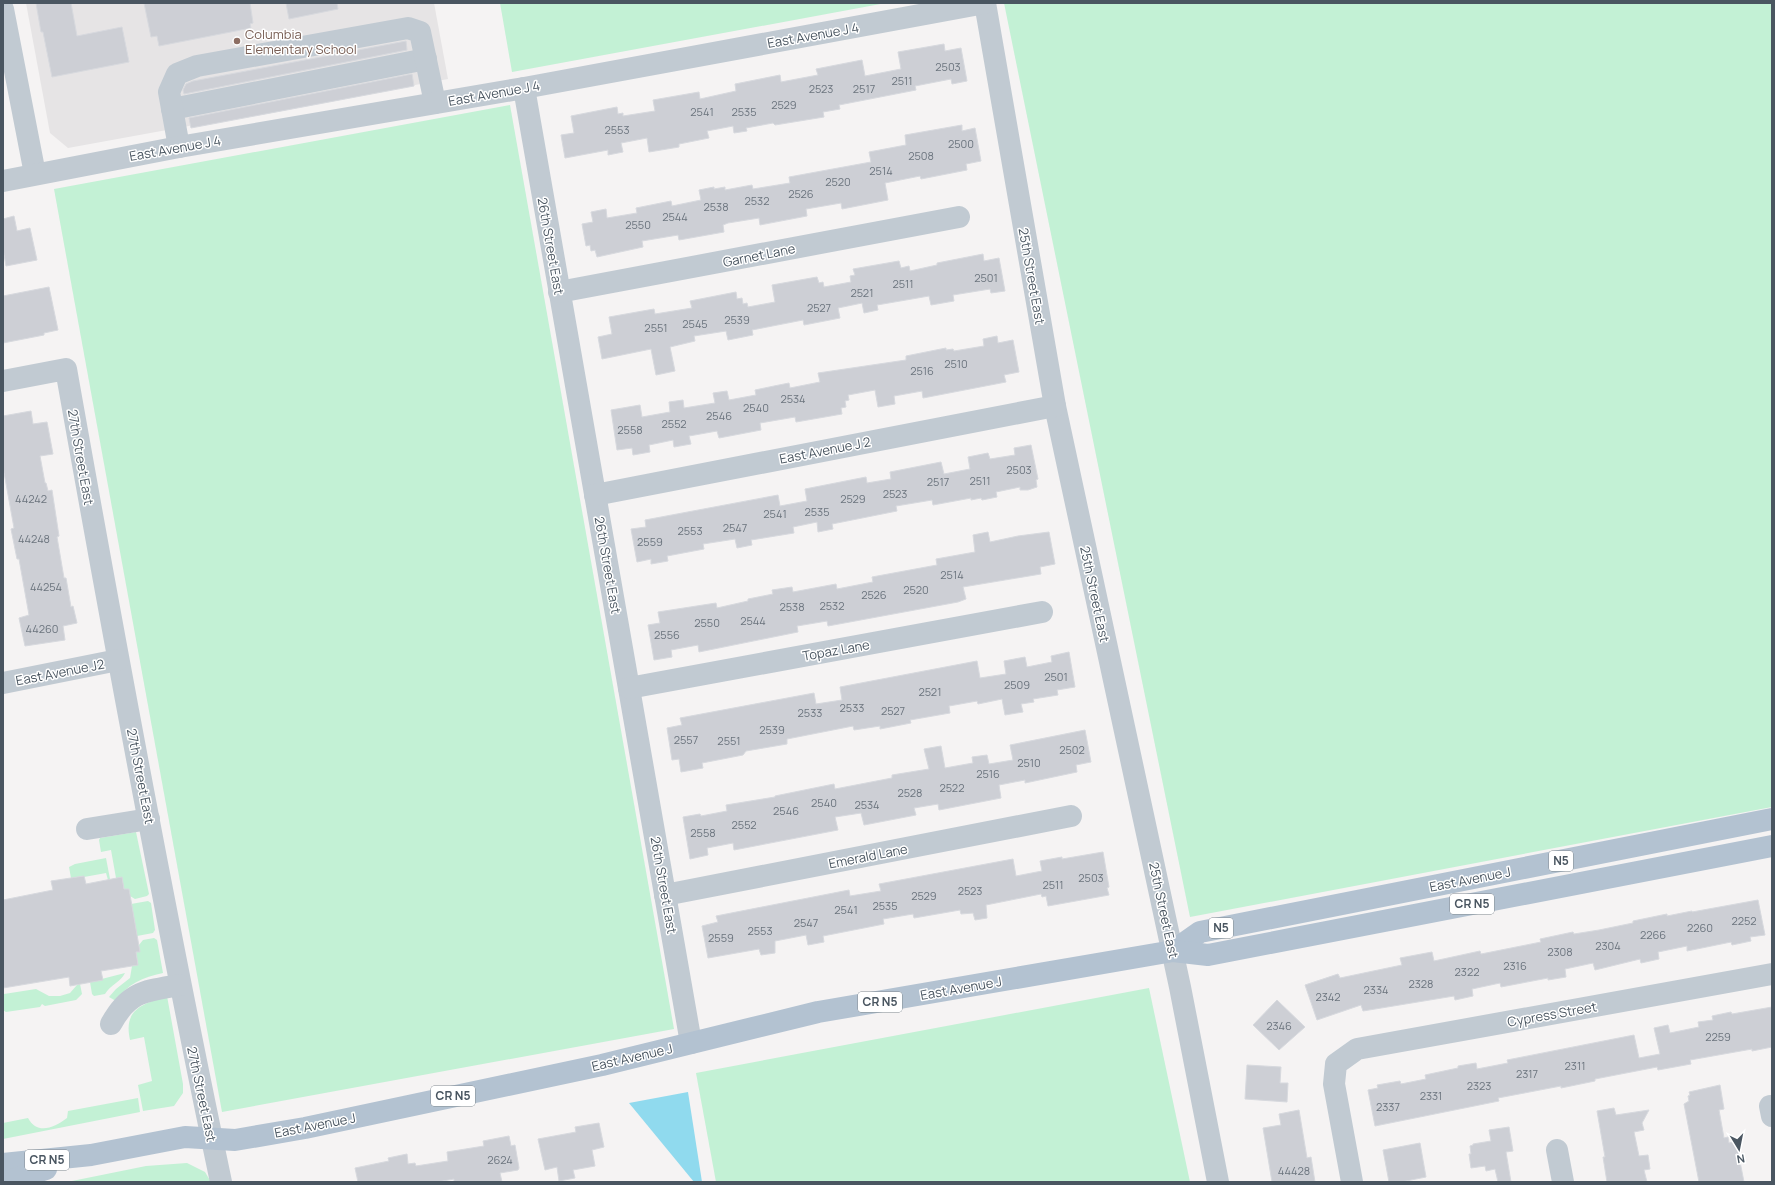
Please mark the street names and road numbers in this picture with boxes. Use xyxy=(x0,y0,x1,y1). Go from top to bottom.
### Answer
street label: East Avenue J 4 xyxy=(766,18,861,52)
street label: East Avenue J 4 xyxy=(447,76,542,110)
street label: East Avenue J 4 xyxy=(128,131,223,165)
street label: 26th Street East xyxy=(534,196,568,296)
street label: 25th Street East xyxy=(1015,226,1049,326)
street label: Garnet Lane xyxy=(721,239,797,271)
street label: 27th Street East xyxy=(64,408,98,506)
street label: East Avenue J 2 xyxy=(778,432,872,468)
street label: 26th Street East xyxy=(591,515,625,615)
street label: 25th Street East xyxy=(1076,544,1114,644)
street label: Topaz Lane xyxy=(801,635,871,665)
street label: East Avenue J2 xyxy=(14,655,106,689)
street label: 27th Street East xyxy=(123,727,159,825)
street label: 26th Street East xyxy=(647,835,681,935)
street label: Emerald Lane xyxy=(827,839,909,872)
road number: N5 xyxy=(1549,851,1573,871)
street label: 25th Street East xyxy=(1145,860,1183,960)
street label: East Avenue J xyxy=(1428,862,1512,896)
road number: CR N5 xyxy=(1450,894,1494,914)
road number: N5 xyxy=(1209,918,1233,938)
street label: East Avenue J xyxy=(919,972,1003,1004)
road number: CR N5 xyxy=(858,992,902,1012)
street label: Cypress Street xyxy=(1506,997,1598,1031)
street label: East Avenue J xyxy=(590,1039,674,1075)
street label: 27th Street East xyxy=(183,1045,221,1143)
road number: CR N5 xyxy=(431,1086,475,1106)
street label: East Avenue J xyxy=(273,1108,357,1142)
road number: CR N5 xyxy=(25,1150,69,1170)

